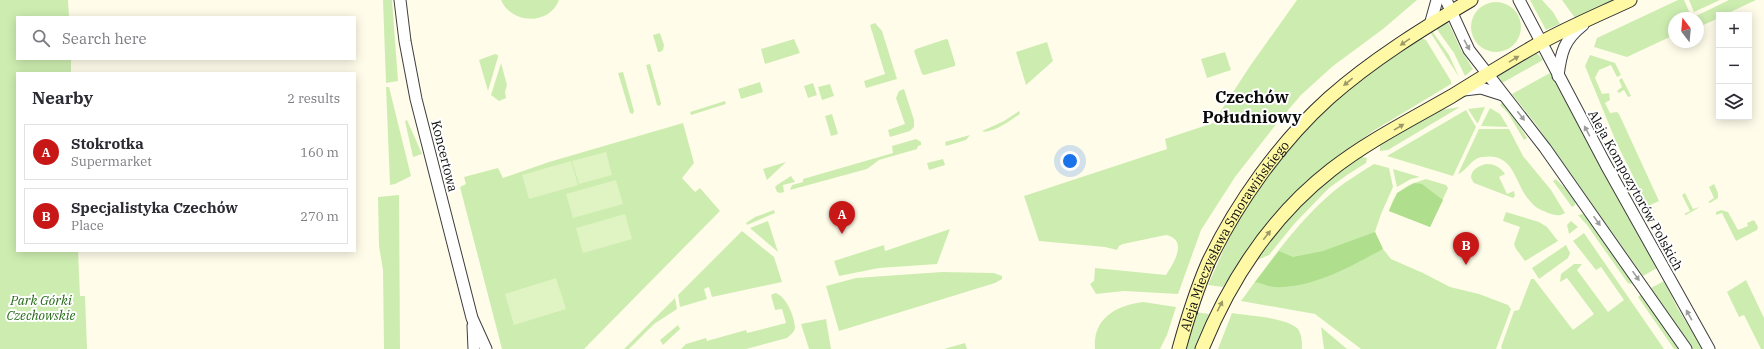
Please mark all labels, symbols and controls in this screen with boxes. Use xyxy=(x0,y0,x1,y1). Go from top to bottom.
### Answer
north arrow xyxy=(1668,12,1704,48)
map controls xyxy=(1716,12,1752,120)
button: + xyxy=(1716,12,1752,48)
search box xyxy=(16,16,356,60)
icon: search xyxy=(30,27,52,49)
text: Search here xyxy=(62,29,147,48)
one-way arrow xyxy=(1400,38,1410,46)
one-way arrow xyxy=(1463,39,1470,51)
button: − xyxy=(1716,48,1752,84)
one-way arrow xyxy=(1509,55,1519,63)
one-way arrow xyxy=(1343,77,1354,86)
button: layers xyxy=(1716,84,1752,120)
district label: Czechów Południowy xyxy=(1202,86,1302,128)
text: Nearby xyxy=(32,87,93,109)
text: 2 results xyxy=(287,90,340,107)
street label: Aleja Kompozytorów Polskich xyxy=(1584,107,1687,274)
one-way arrow xyxy=(1517,110,1526,121)
street label: Koncertowa xyxy=(427,119,462,194)
one-way arrow xyxy=(1394,123,1404,131)
one-way arrow xyxy=(1584,125,1591,136)
text: Stokrotka xyxy=(71,134,144,153)
street label: Aleja Mieczysława Smorawińskiego xyxy=(1177,137,1293,333)
text: A xyxy=(41,144,51,161)
text: 160 m xyxy=(300,144,339,161)
your location xyxy=(1060,151,1080,171)
text: Supermarket xyxy=(71,153,152,170)
text: Specjalistyka Czechów xyxy=(71,198,238,217)
pin: A xyxy=(829,201,855,234)
text: B xyxy=(41,208,51,225)
text: 270 m xyxy=(300,208,339,225)
one-way arrow xyxy=(1593,216,1601,227)
text: Place xyxy=(71,217,104,234)
one-way arrow xyxy=(1263,230,1271,241)
pin: B xyxy=(1453,232,1479,265)
one-way arrow xyxy=(1632,271,1640,281)
park label: Park Górki Czechowskie xyxy=(7,292,76,324)
one-way arrow xyxy=(1217,301,1223,312)
one-way arrow xyxy=(1686,309,1693,321)

